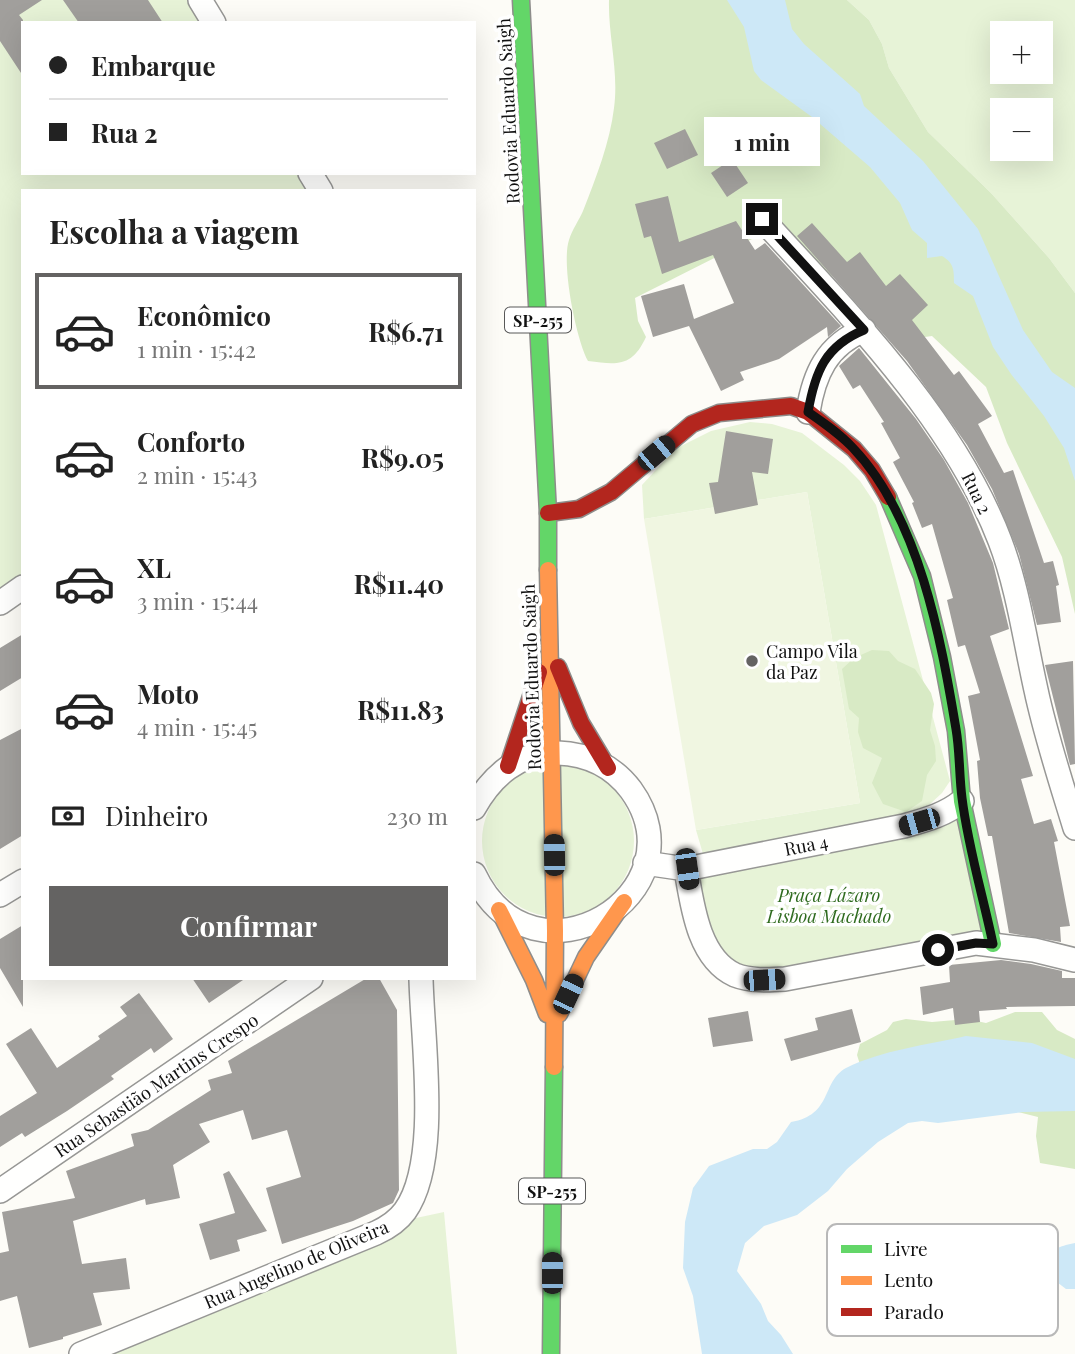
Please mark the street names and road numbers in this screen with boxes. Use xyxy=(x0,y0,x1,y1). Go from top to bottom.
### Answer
street label: Rodovia Eduardo Saigh xyxy=(491,17,525,205)
road number: SP-255 xyxy=(505,308,571,332)
street label: Rua 2 xyxy=(957,468,997,518)
street label: Rodovia Eduardo Saigh xyxy=(516,583,546,771)
street label: Rua 4 xyxy=(782,829,830,861)
street label: Rua Sebastião Martins Crespo xyxy=(49,1008,263,1162)
road number: SP-255 xyxy=(519,1178,585,1204)
street label: Rua Angelino de Oliveira xyxy=(200,1214,392,1314)

